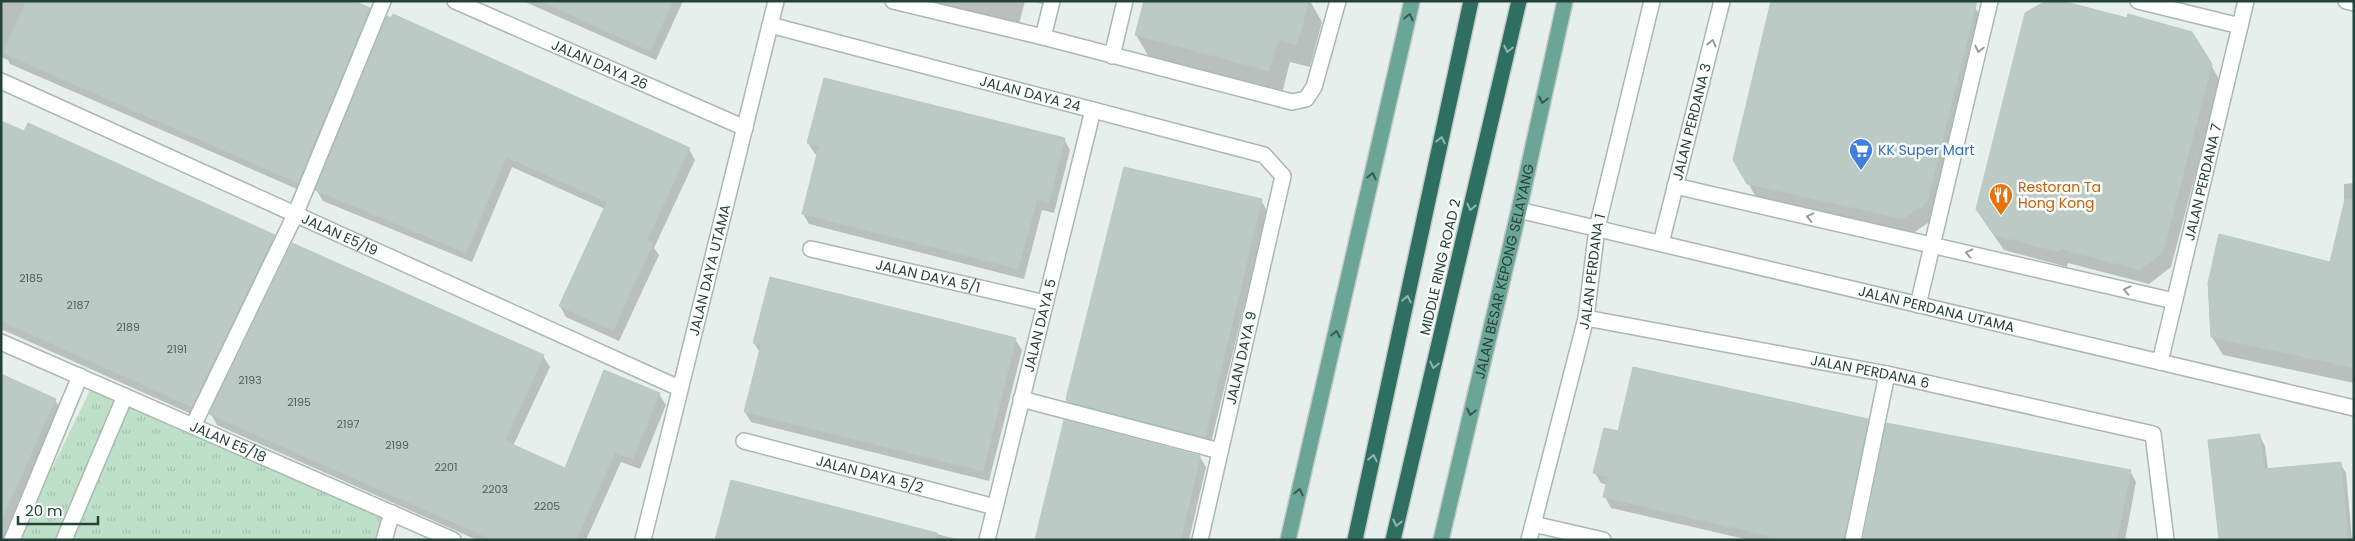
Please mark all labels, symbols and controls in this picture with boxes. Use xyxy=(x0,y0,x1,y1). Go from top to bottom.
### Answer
one-way arrow xyxy=(1403,13,1414,22)
street label: JALAN DAYA 26 xyxy=(548,34,651,94)
one-way arrow xyxy=(1706,40,1716,48)
one-way arrow xyxy=(1503,44,1514,53)
one-way arrow xyxy=(1974,44,1985,53)
street label: JALAN PERDANA 3 xyxy=(1667,61,1716,183)
street label: JALAN DAYA 24 xyxy=(978,71,1083,116)
one-way arrow xyxy=(1539,96,1549,105)
street label: JALAN PERDANA 7 xyxy=(2179,121,2227,243)
one-way arrow xyxy=(1436,136,1446,145)
supermarket icon: KK Super Mart xyxy=(1848,137,1874,171)
place label: KK Super Mart xyxy=(1878,140,1975,160)
street label: JALAN BESAR KEPONG SELAYANG xyxy=(1469,162,1539,381)
one-way arrow xyxy=(1366,171,1377,180)
place label: Restoran Ta Hong Kong xyxy=(2018,177,2101,213)
restaurant icon: Restoran Ta Hong Kong xyxy=(1988,182,2014,216)
street label: MIDDLE RING ROAD 2 xyxy=(1415,197,1465,337)
street label: JALAN DAYA UTAMA xyxy=(684,202,735,338)
one-way arrow xyxy=(1466,202,1477,211)
street label: JALAN E5/19 xyxy=(298,208,381,260)
street label: JALAN PERDANA 1 xyxy=(1573,212,1610,332)
one-way arrow xyxy=(1806,212,1815,223)
one-way arrow xyxy=(1964,248,1973,259)
street label: JALAN DAYA 5/1 xyxy=(874,254,982,298)
house number: 2185 xyxy=(19,270,43,286)
street label: JALAN DAYA 5 xyxy=(1019,277,1061,374)
street label: JALAN PERDANA UTAMA xyxy=(1856,281,2017,337)
one-way arrow xyxy=(2122,285,2131,296)
one-way arrow xyxy=(1401,295,1412,304)
house number: 2187 xyxy=(67,297,89,313)
street label: JALAN DAYA 9 xyxy=(1221,309,1261,407)
house number: 2189 xyxy=(116,319,140,335)
one-way arrow xyxy=(1330,329,1341,338)
house number: 2191 xyxy=(167,341,187,357)
street label: JALAN PERDANA 6 xyxy=(1809,350,1932,393)
one-way arrow xyxy=(1429,361,1440,370)
house number: 2193 xyxy=(238,372,262,388)
house number: 2195 xyxy=(287,394,311,410)
one-way arrow xyxy=(1466,407,1477,416)
street label: JALAN E5/18 xyxy=(187,416,270,467)
house number: 2197 xyxy=(337,416,359,432)
house number: 2199 xyxy=(385,437,409,453)
street label: JALAN DAYA 5/2 xyxy=(814,450,926,498)
one-way arrow xyxy=(1367,453,1378,462)
house number: 2201 xyxy=(434,459,458,475)
house number: 2203 xyxy=(482,481,508,497)
one-way arrow xyxy=(1293,488,1304,497)
scale bar xyxy=(18,494,98,526)
house number: 2205 xyxy=(534,498,560,514)
text: 20 m xyxy=(25,500,63,521)
one-way arrow xyxy=(1392,519,1403,528)

